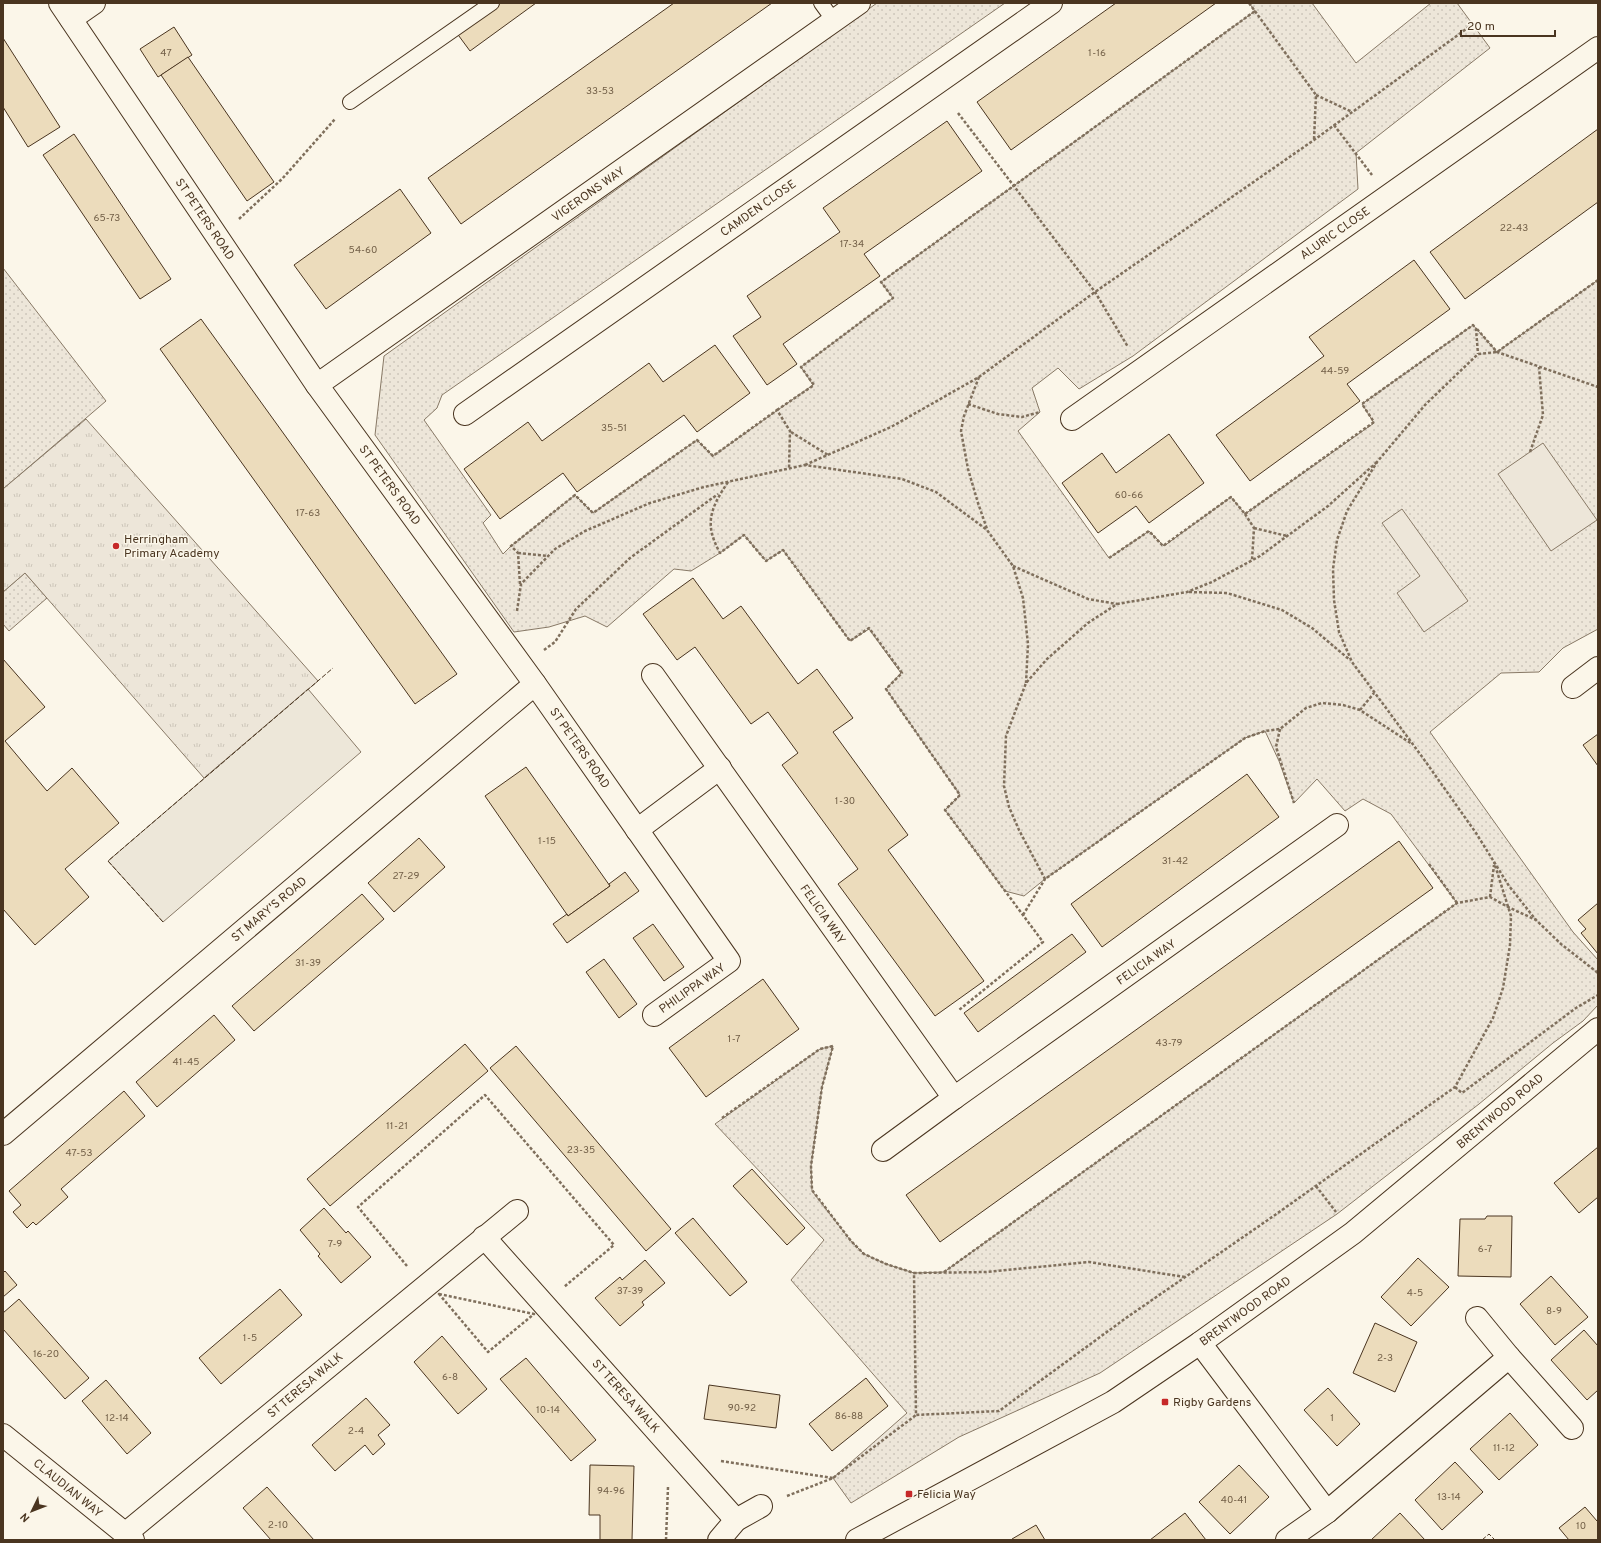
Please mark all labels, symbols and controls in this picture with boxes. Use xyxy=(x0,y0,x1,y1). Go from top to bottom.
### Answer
scale bar xyxy=(1461,12,1555,38)
text: 20 m xyxy=(1467,19,1495,35)
house number: 47 xyxy=(160,47,172,60)
house number: 1-16 xyxy=(1088,47,1106,60)
house number: 33-53 xyxy=(586,85,614,98)
street label: VIGERONS WAY xyxy=(549,163,629,226)
street label: ST PETERS ROAD xyxy=(171,176,237,263)
street label: CAMDEN CLOSE xyxy=(717,177,800,241)
street label: ALURIC CLOSE xyxy=(1297,204,1374,264)
house number: 65-73 xyxy=(94,212,120,225)
house number: 22-43 xyxy=(1500,222,1528,235)
house number: 17-34 xyxy=(840,238,864,251)
house number: 54-60 xyxy=(348,244,378,257)
house number: 44-59 xyxy=(1321,365,1349,378)
house number: 35-51 xyxy=(601,422,627,435)
street label: ST PETERS ROAD xyxy=(355,442,424,529)
house number: 60-66 xyxy=(1115,489,1143,502)
house number: 17-63 xyxy=(296,507,320,520)
place label: Herringham Primary Academy xyxy=(124,532,220,562)
marker: Herringham Primary Academy xyxy=(111,541,121,551)
street label: ST PETERS ROAD xyxy=(545,705,613,792)
house number: 1-30 xyxy=(835,795,855,808)
house number: 1-15 xyxy=(538,835,556,848)
house number: 31-42 xyxy=(1162,855,1188,868)
house number: 27-29 xyxy=(393,870,419,883)
street label: ST MARY'S ROAD xyxy=(229,873,311,946)
street label: FELICIA WAY xyxy=(796,882,849,948)
street label: FELICIA WAY xyxy=(1114,936,1180,989)
house number: 31-39 xyxy=(295,957,321,970)
street label: PHILIPPA WAY xyxy=(656,960,729,1018)
house number: 1-7 xyxy=(728,1033,740,1046)
house number: 43-79 xyxy=(1156,1037,1182,1050)
house number: 41-45 xyxy=(173,1056,199,1069)
street label: BRENTWOOD ROAD xyxy=(1454,1071,1548,1153)
house number: 11-21 xyxy=(386,1120,408,1133)
house number: 23-35 xyxy=(567,1144,595,1157)
house number: 47-53 xyxy=(65,1147,93,1160)
house number: 7-9 xyxy=(328,1238,342,1251)
house number: 6-7 xyxy=(1478,1243,1492,1256)
street label: BRENTWOOD ROAD xyxy=(1197,1273,1294,1350)
house number: 37-39 xyxy=(617,1285,643,1298)
house number: 4-5 xyxy=(1407,1287,1423,1300)
house number: 8-9 xyxy=(1546,1305,1562,1318)
house number: 1-5 xyxy=(243,1332,257,1345)
house number: 16-20 xyxy=(33,1348,59,1361)
street label: ST TERESA WALK xyxy=(264,1349,347,1422)
house number: 2-3 xyxy=(1377,1352,1393,1365)
street label: ST TERESA WALK xyxy=(588,1356,663,1437)
house number: 6-8 xyxy=(442,1371,458,1384)
place label: Rigby Gardens xyxy=(1173,1395,1251,1411)
marker: Rigby Gardens xyxy=(1160,1397,1170,1407)
house number: 90-92 xyxy=(728,1402,756,1415)
house number: 10-14 xyxy=(536,1404,560,1417)
house number: 86-88 xyxy=(835,1410,863,1423)
house number: 12-14 xyxy=(105,1412,129,1425)
house number: 1 xyxy=(1330,1412,1334,1425)
house number: 2-4 xyxy=(348,1425,364,1438)
house number: 11-12 xyxy=(1493,1442,1515,1455)
street label: CLAUDIAN WAY xyxy=(29,1456,106,1522)
house number: 94-96 xyxy=(597,1485,625,1498)
place label: Felicia Way xyxy=(917,1487,976,1503)
marker: Felicia Way xyxy=(904,1489,914,1499)
north arrow xyxy=(12,1491,52,1531)
house number: 13-14 xyxy=(1437,1491,1461,1504)
house number: 40-41 xyxy=(1221,1494,1247,1507)
text: N xyxy=(18,1509,33,1525)
house number: 2-10 xyxy=(268,1519,288,1532)
house number: 10 xyxy=(1576,1520,1586,1533)

